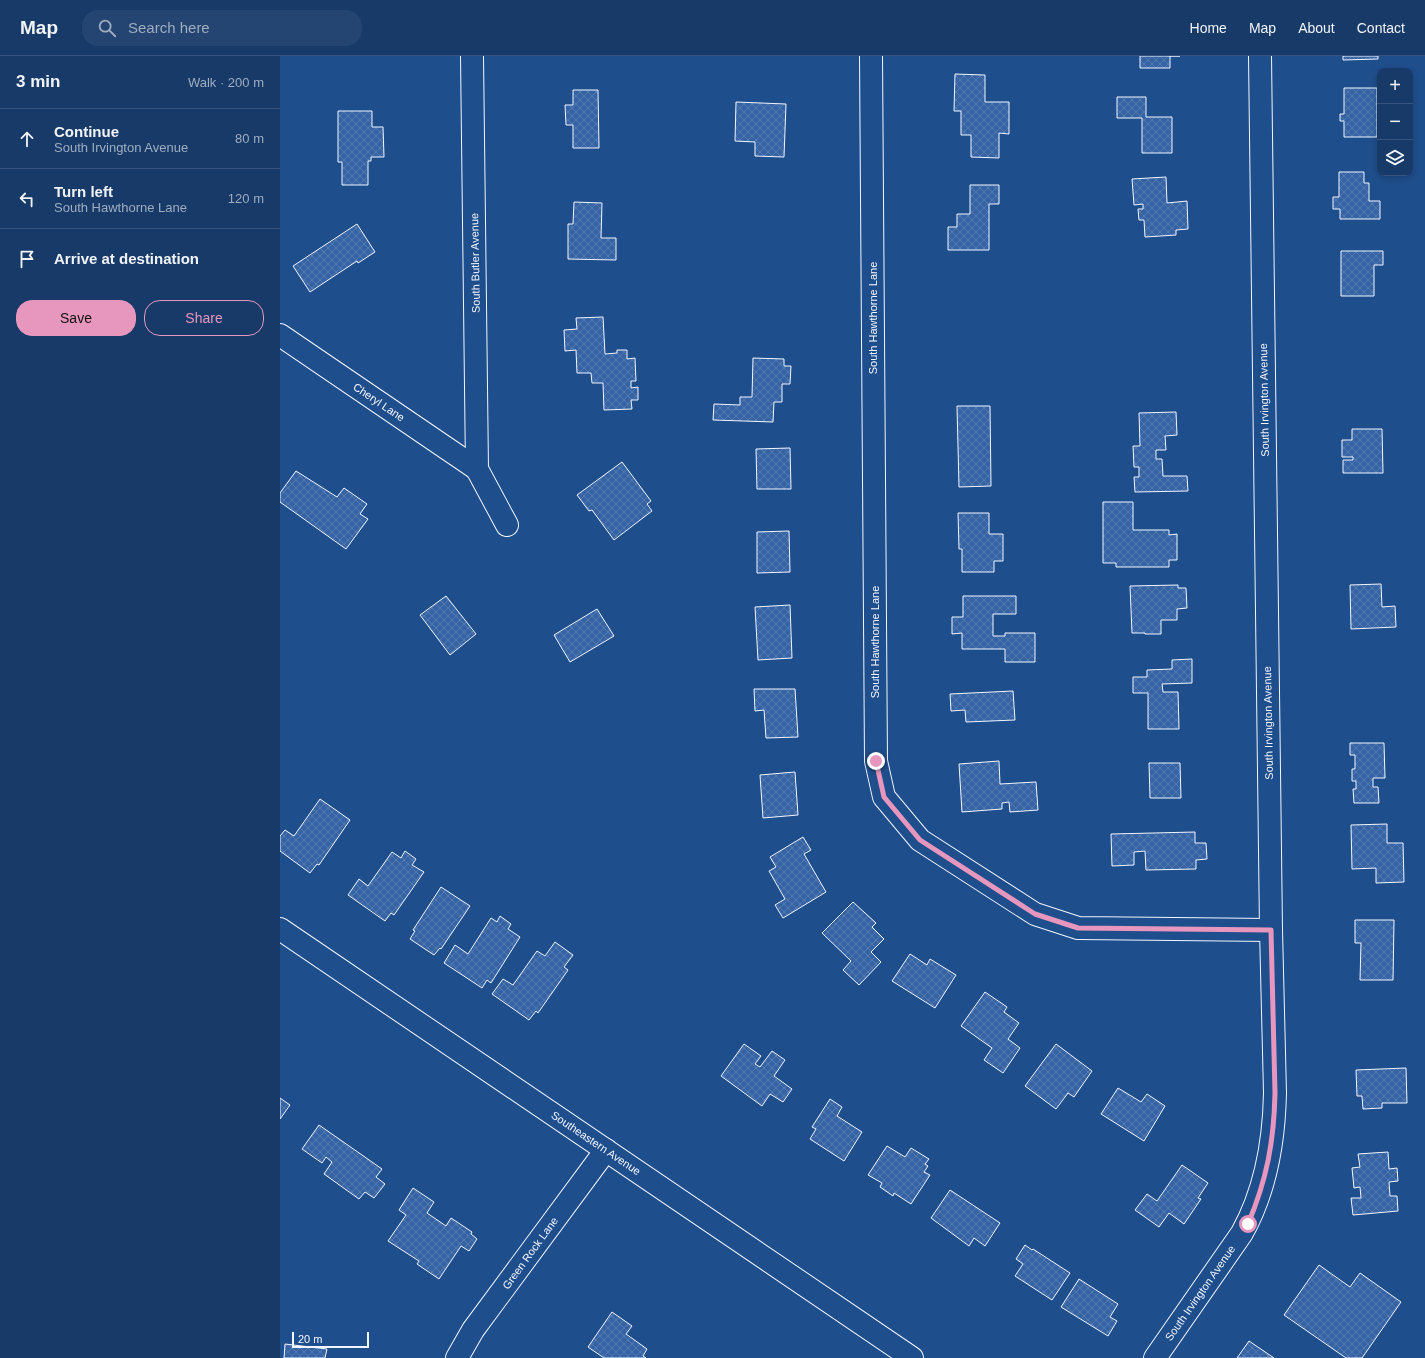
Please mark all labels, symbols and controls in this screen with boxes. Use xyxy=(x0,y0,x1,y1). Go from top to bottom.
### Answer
search box xyxy=(82,10,362,46)
text: Map xyxy=(20,17,58,38)
icon: search xyxy=(96,17,118,39)
text: Search here xyxy=(128,19,210,36)
text: Home xyxy=(1190,20,1227,36)
text: Map xyxy=(1249,20,1276,36)
text: About xyxy=(1298,20,1335,36)
text: Contact xyxy=(1357,20,1405,36)
map controls xyxy=(1377,68,1413,176)
button: + xyxy=(1377,68,1413,104)
text: 3 min xyxy=(16,72,60,91)
text: Walk · 200 m xyxy=(188,75,264,90)
button: − xyxy=(1377,104,1413,140)
text: Continue xyxy=(54,123,119,140)
icon: ahead xyxy=(16,128,38,150)
text: 80 m xyxy=(235,131,264,146)
text: South Irvington Avenue xyxy=(54,140,188,155)
button: layers xyxy=(1377,140,1413,176)
text: Turn left xyxy=(54,183,113,200)
icon: left xyxy=(16,188,38,210)
text: 120 m xyxy=(228,191,264,206)
text: South Hawthorne Lane xyxy=(54,200,187,215)
street label: South Butler Avenue xyxy=(468,213,482,313)
icon: arrive xyxy=(16,248,38,270)
text: Arrive at destination xyxy=(54,250,199,267)
street label: South Hawthorne Lane xyxy=(867,262,879,374)
button: Save xyxy=(16,300,136,336)
button: Share xyxy=(144,300,264,336)
street label: South Irvington Avenue xyxy=(1257,343,1271,457)
street label: Cheryl Lane xyxy=(351,380,407,424)
street label: South Hawthorne Lane xyxy=(869,586,881,698)
street label: South Irvington Avenue xyxy=(1261,666,1275,780)
route end xyxy=(867,752,885,770)
street label: Southeastern Avenue xyxy=(549,1109,643,1177)
street label: Green Rock Lane xyxy=(500,1215,560,1291)
route start xyxy=(1239,1215,1257,1233)
street label: South Irvington Avenue xyxy=(1163,1243,1237,1343)
scale bar xyxy=(292,1330,369,1349)
text: 20 m xyxy=(298,1333,322,1345)

